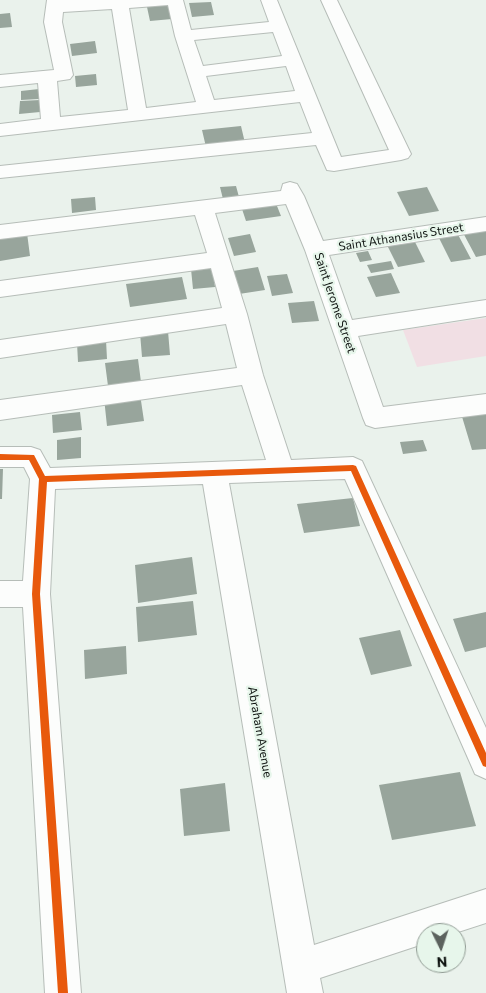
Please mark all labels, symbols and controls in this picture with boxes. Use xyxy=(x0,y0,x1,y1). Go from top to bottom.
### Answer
street label: Saint Athanasius Street xyxy=(337,220,465,254)
street label: Saint Jerome Street xyxy=(311,251,359,355)
street label: Abraham Avenue xyxy=(245,685,275,779)
north arrow xyxy=(416,923,466,973)
text: N xyxy=(436,954,448,971)

